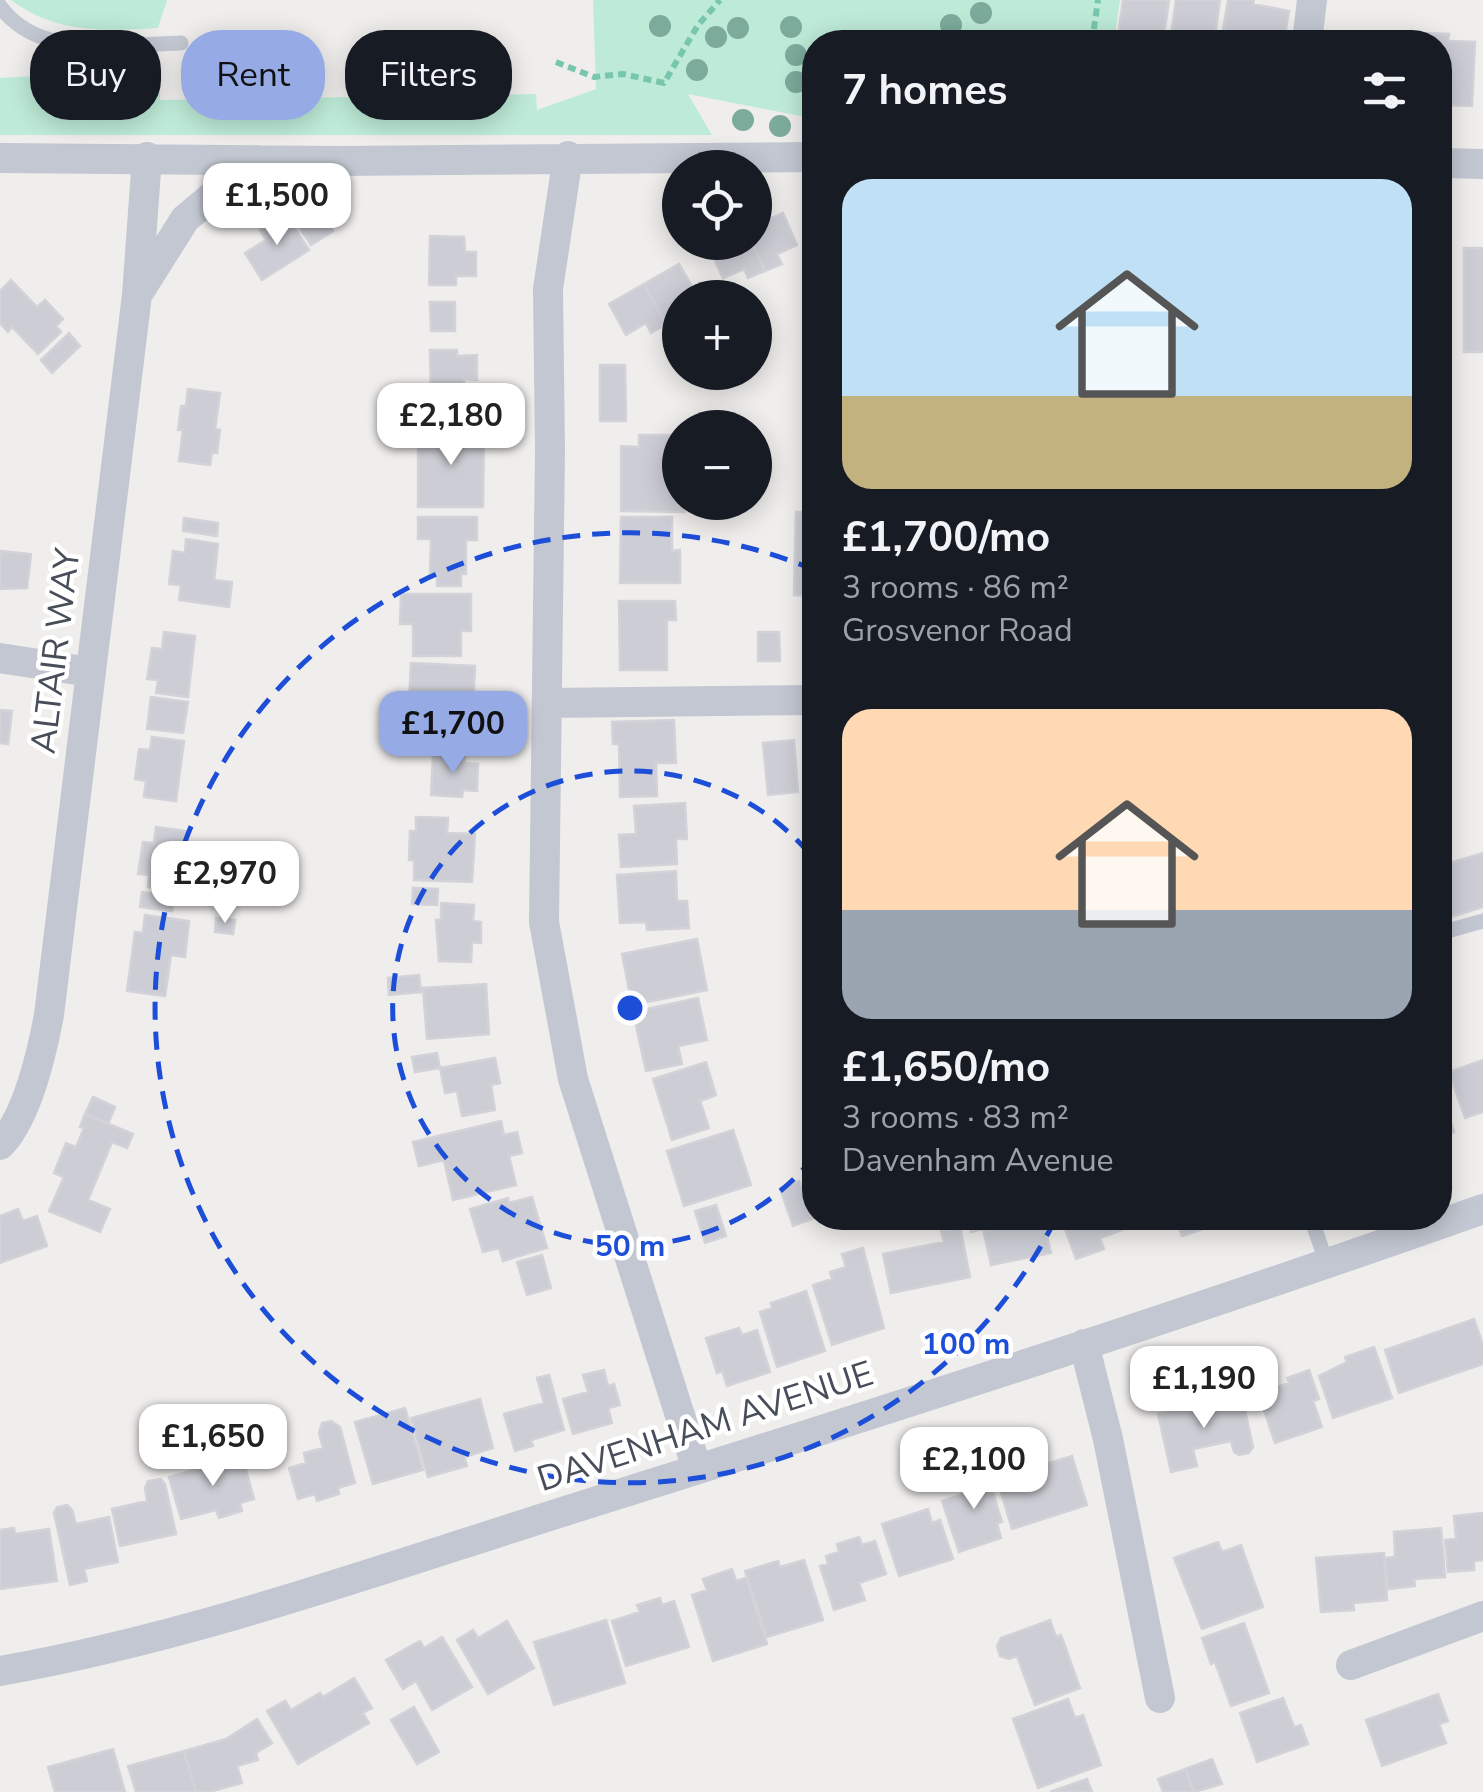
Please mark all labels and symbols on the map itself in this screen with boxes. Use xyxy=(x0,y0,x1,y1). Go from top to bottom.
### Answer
pin: £1,500 xyxy=(196,163,358,248)
pin: £2,180 xyxy=(370,383,532,468)
street label: ALTAIR WAY xyxy=(20,545,92,756)
pin: £1,700 xyxy=(372,691,534,776)
pin: £2,970 xyxy=(144,841,306,926)
centre of rings xyxy=(612,990,648,1026)
text: 50 m xyxy=(595,1226,665,1267)
text: 100 m xyxy=(922,1324,1010,1365)
pin: £1,190 xyxy=(1123,1346,1285,1431)
street label: DAVENHAM AVENUE xyxy=(531,1350,879,1503)
pin: £1,650 xyxy=(132,1404,294,1489)
pin: £2,100 xyxy=(893,1427,1055,1512)

